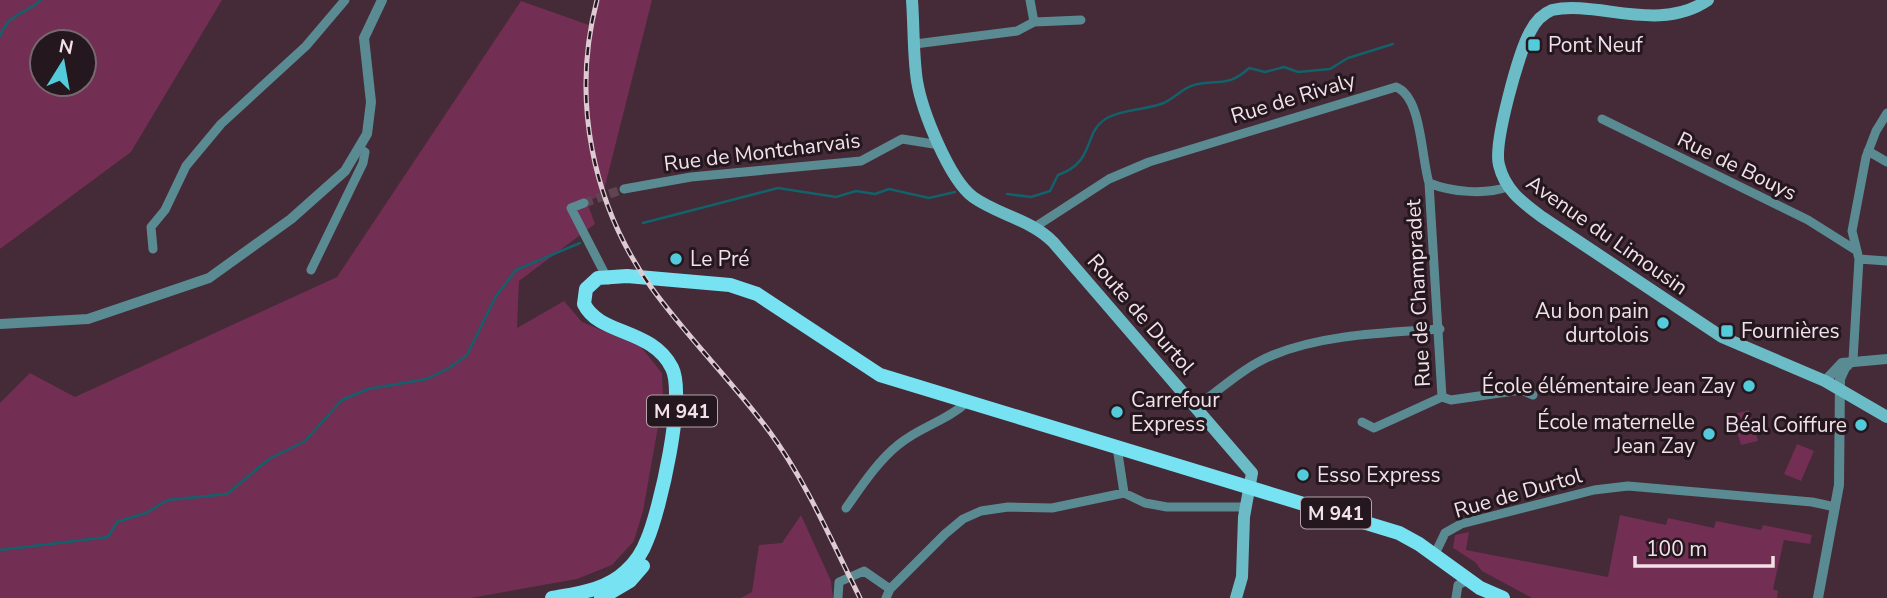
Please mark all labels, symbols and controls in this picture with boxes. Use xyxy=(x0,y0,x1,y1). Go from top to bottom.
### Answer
north arrow xyxy=(28,28,98,98)
place label: Pont Neuf xyxy=(1548,31,1644,59)
text: N xyxy=(57,33,76,61)
marker: Pont Neuf xyxy=(1526,37,1542,53)
street label: Rue de Rivaly xyxy=(1227,66,1359,130)
street label: Rue de Bouys xyxy=(1673,125,1801,207)
street label: Rue de Montcharvais xyxy=(662,126,862,178)
street label: Avenue du Limousin xyxy=(1521,169,1693,301)
street label: Rue de Champradet xyxy=(1399,198,1437,388)
place label: Le Pré xyxy=(690,245,750,273)
street label: Route de Durtol xyxy=(1081,248,1201,381)
marker: Le Pré xyxy=(668,251,684,267)
place label: Au bon pain durtolois xyxy=(1535,297,1649,349)
marker: Au bon pain durtolois xyxy=(1655,315,1671,331)
place label: Fournières xyxy=(1741,317,1840,345)
marker: Fournières xyxy=(1719,323,1735,339)
place label: École élémentaire Jean Zay xyxy=(1482,372,1735,400)
marker: École élémentaire Jean Zay xyxy=(1741,378,1757,394)
place label: Carrefour Express xyxy=(1131,386,1220,438)
road number: M 941 xyxy=(647,396,717,426)
marker: Carrefour Express xyxy=(1109,404,1125,420)
place label: École maternelle Jean Zay xyxy=(1537,408,1695,460)
place label: Béal Coiffure xyxy=(1725,411,1847,439)
marker: Béal Coiffure xyxy=(1853,417,1869,433)
marker: École maternelle Jean Zay xyxy=(1701,426,1717,442)
place label: Esso Express xyxy=(1317,461,1441,489)
street label: Rue de Durtol xyxy=(1451,461,1586,525)
marker: Esso Express xyxy=(1295,467,1311,483)
road number: M 941 xyxy=(1301,498,1371,528)
scale bar xyxy=(1635,524,1773,568)
text: 100 m xyxy=(1646,535,1707,563)

